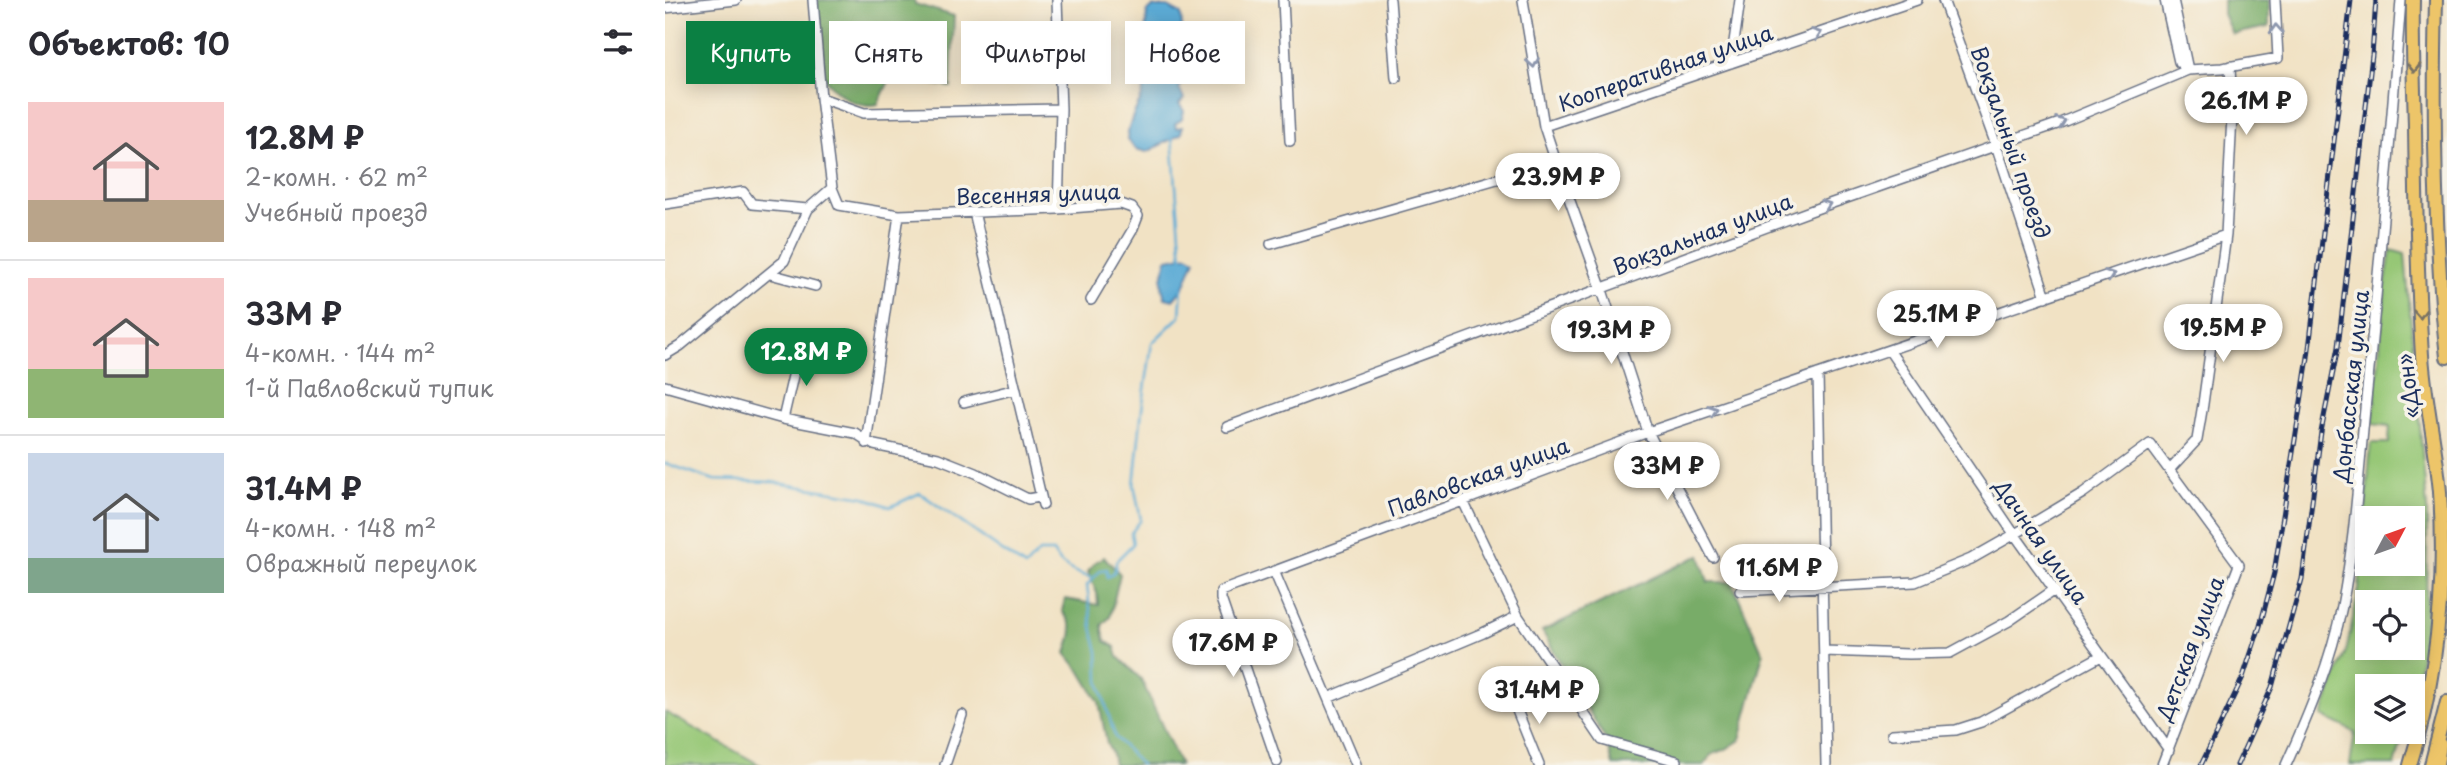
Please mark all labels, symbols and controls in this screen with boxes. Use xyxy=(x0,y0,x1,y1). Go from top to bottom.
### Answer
street label: Кооперативная улица xyxy=(1553,15,1777,119)
text: Объектов: 10 xyxy=(28,20,230,65)
chip: Купить xyxy=(686,21,815,84)
chip: Снять xyxy=(829,21,947,84)
chip: Фильтры xyxy=(961,21,1111,84)
chip: Новое xyxy=(1125,21,1245,84)
icon: filters xyxy=(599,23,637,61)
one-way arrow xyxy=(2269,23,2284,34)
one-way arrow xyxy=(1811,28,1823,42)
street label: Вокзальный проезд xyxy=(1964,41,2060,243)
one-way arrow xyxy=(1525,57,1540,69)
one-way arrow xyxy=(2406,63,2422,74)
pin: 26.1M ₽ xyxy=(2181,78,2311,137)
text: 26.1M ₽ xyxy=(2200,82,2292,117)
text: 12.8M ₽ xyxy=(245,114,364,159)
one-way arrow xyxy=(2054,117,2066,131)
icon: home xyxy=(84,130,168,214)
pin: 23.9M ₽ xyxy=(1493,154,1623,213)
text: 23.9M ₽ xyxy=(1511,158,1605,193)
text: 2-комн. · 62 m² xyxy=(245,159,428,194)
street label: Весенняя улица xyxy=(955,174,1122,212)
street label: Вокзальная улица xyxy=(1607,184,1797,282)
text: Учебный проезд xyxy=(245,194,428,229)
one-way arrow xyxy=(1819,199,1831,213)
one-way arrow xyxy=(2104,269,2116,283)
street label: Донбасская улица xyxy=(2324,287,2376,485)
text: 33M ₽ xyxy=(245,290,342,335)
pin: 25.1M ₽ xyxy=(1872,290,2002,350)
text: 25.1M ₽ xyxy=(1893,295,1981,330)
pin: 19.5M ₽ xyxy=(2158,304,2288,364)
icon: home xyxy=(84,306,168,390)
pin: 19.3M ₽ xyxy=(1546,306,1676,366)
text: 19.5M ₽ xyxy=(2180,309,2266,344)
one-way arrow xyxy=(2412,309,2427,320)
text: 19.3M ₽ xyxy=(1567,311,1655,346)
pin: 12.8M ₽ xyxy=(741,328,871,388)
text: 12.8M ₽ xyxy=(760,333,852,368)
text: 4-комн. · 144 m² xyxy=(245,335,436,370)
street label: «Дон» xyxy=(2387,352,2427,420)
text: 1-й Павловский тупик xyxy=(245,370,493,405)
one-way arrow xyxy=(1706,404,1718,418)
street label: Павловская улица xyxy=(1383,428,1574,524)
pin: 33M ₽ xyxy=(1618,442,1716,502)
text: 33M ₽ xyxy=(1630,447,1704,482)
text: 31.4M ₽ xyxy=(245,465,362,510)
street label: Дачная улица xyxy=(1986,471,2098,611)
icon: home xyxy=(84,481,168,565)
north arrow xyxy=(2355,506,2425,576)
map controls xyxy=(2355,506,2425,744)
text: 4-комн. · 148 m² xyxy=(245,510,436,545)
pin: 11.6M ₽ xyxy=(1714,544,1844,604)
text: Овражный переулок xyxy=(245,545,477,580)
text: 11.6M ₽ xyxy=(1736,549,1822,584)
street label: Детская улица xyxy=(2146,571,2231,726)
button: locate xyxy=(2355,590,2425,660)
pin: 17.6M ₽ xyxy=(1168,620,1298,679)
text: 17.6M ₽ xyxy=(1188,624,1278,659)
pin: 31.4M ₽ xyxy=(1474,666,1604,726)
text: 31.4M ₽ xyxy=(1494,671,1584,706)
button: layers xyxy=(2355,674,2425,744)

